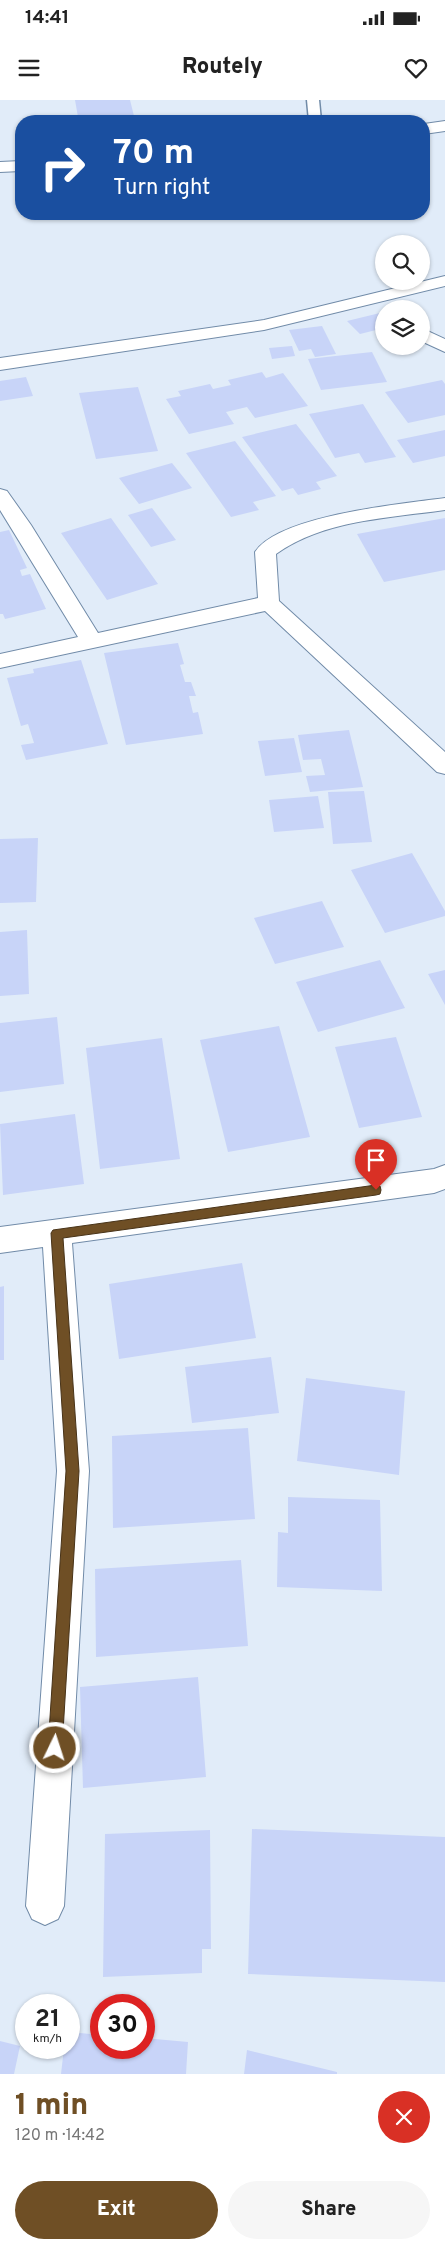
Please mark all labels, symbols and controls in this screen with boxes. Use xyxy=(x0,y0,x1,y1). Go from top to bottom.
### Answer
text: 14:41 xyxy=(25,6,69,30)
icon: menu xyxy=(15,54,43,82)
text: Routely xyxy=(182,54,263,81)
icon: heart xyxy=(402,54,430,82)
text: 70 m xyxy=(113,132,194,176)
icon: right xyxy=(30,135,95,200)
text: Turn right xyxy=(113,175,210,202)
map controls xyxy=(375,235,430,355)
button: search xyxy=(375,235,430,290)
button: layers xyxy=(375,300,430,355)
pin xyxy=(355,1139,397,1190)
icon: arrive xyxy=(362,1146,390,1174)
position arrow xyxy=(28,1721,80,1773)
speed limit sign: 30 xyxy=(90,1994,155,2059)
text: 21 xyxy=(35,2004,60,2036)
text: km/h xyxy=(33,2031,62,2047)
text: 1 min xyxy=(15,2088,88,2125)
button: close xyxy=(378,2091,430,2143)
text: 120 m · 14:42 xyxy=(15,2126,105,2146)
button: Exit xyxy=(15,2181,218,2239)
button: Share xyxy=(228,2181,430,2239)

